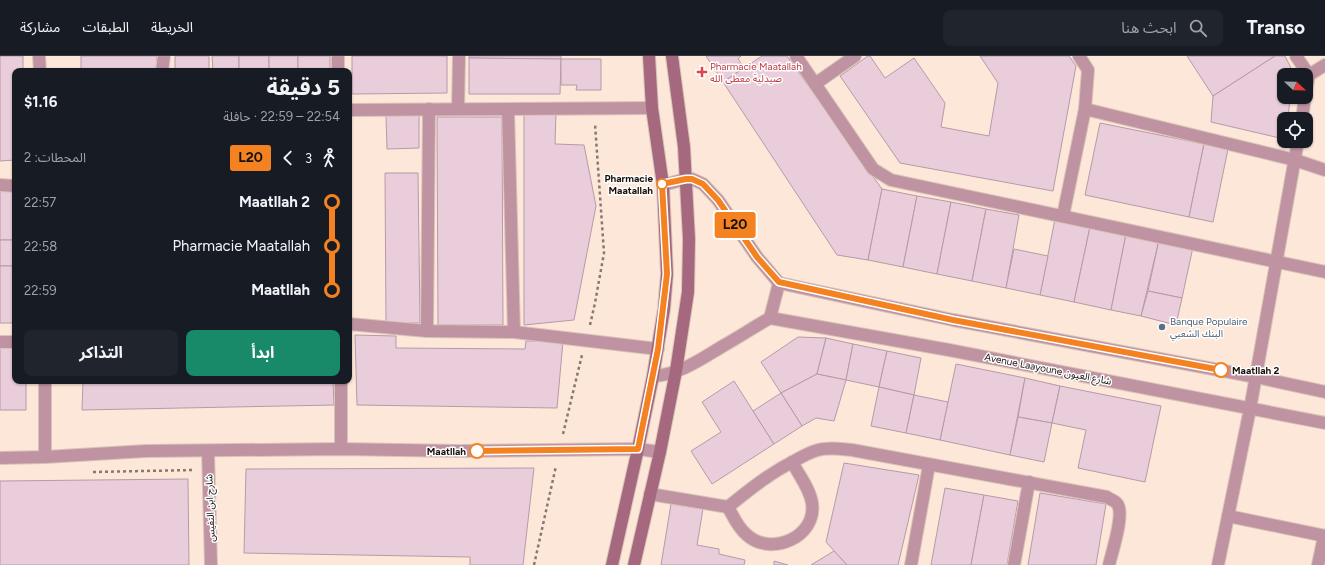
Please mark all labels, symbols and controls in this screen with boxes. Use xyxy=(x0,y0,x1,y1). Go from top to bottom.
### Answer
search box xyxy=(943,10,1223,46)
text: Transo xyxy=(1247,16,1305,39)
icon: search xyxy=(1187,17,1209,39)
text: مشاركة xyxy=(20,19,60,36)
text: الطبقات xyxy=(82,19,129,36)
text: الخريطة xyxy=(151,19,193,36)
text: ابحث هنا xyxy=(1121,19,1177,37)
place label: Pharmacie Maatallah صيدلية معطى الله xyxy=(710,60,802,85)
marker: Pharmacie Maatallah صيدلية معطى الله xyxy=(697,67,707,77)
north arrow xyxy=(1277,68,1313,104)
map controls xyxy=(1277,68,1313,148)
text: 5 دقيقة xyxy=(267,74,340,101)
text: $1.16 xyxy=(24,93,57,111)
text: 22:54 – 22:59 · حافلة xyxy=(223,109,340,124)
button: locate xyxy=(1277,112,1313,148)
icon: back xyxy=(277,147,299,169)
icon: walk xyxy=(318,147,340,169)
text: L20 xyxy=(238,149,263,166)
text: المحطات: 2 xyxy=(24,150,86,165)
text: 3 xyxy=(305,151,312,166)
place label: Pharmacie Maatallah xyxy=(604,172,653,197)
marker: Pharmacie Maatallah xyxy=(656,178,668,190)
text: Maatllah 2 xyxy=(239,193,310,211)
text: 22:57 xyxy=(24,195,56,210)
line badge: L20 xyxy=(712,212,758,238)
text: L20 xyxy=(723,216,747,233)
text: Pharmacie Maatallah xyxy=(172,237,310,255)
text: 22:58 xyxy=(24,239,57,254)
text: Maatllah xyxy=(251,281,310,299)
text: 22:59 xyxy=(24,283,57,298)
place label: Banque Populaire البنك الشعبي xyxy=(1170,315,1248,341)
marker: Banque Populaire البنك الشعبي xyxy=(1157,322,1167,332)
button: التذاكر xyxy=(24,330,178,376)
button: ابدأ xyxy=(186,330,340,376)
street label: Avenue Laayoune شارع العيون xyxy=(983,350,1113,389)
marker: Maatllah 2 xyxy=(1213,362,1229,378)
place label: Maatllah 2 xyxy=(1232,364,1280,377)
marker: Maatllah xyxy=(469,443,485,459)
place label: Maatllah xyxy=(427,445,466,458)
street label: شارح ابن النفيس xyxy=(202,474,219,542)

